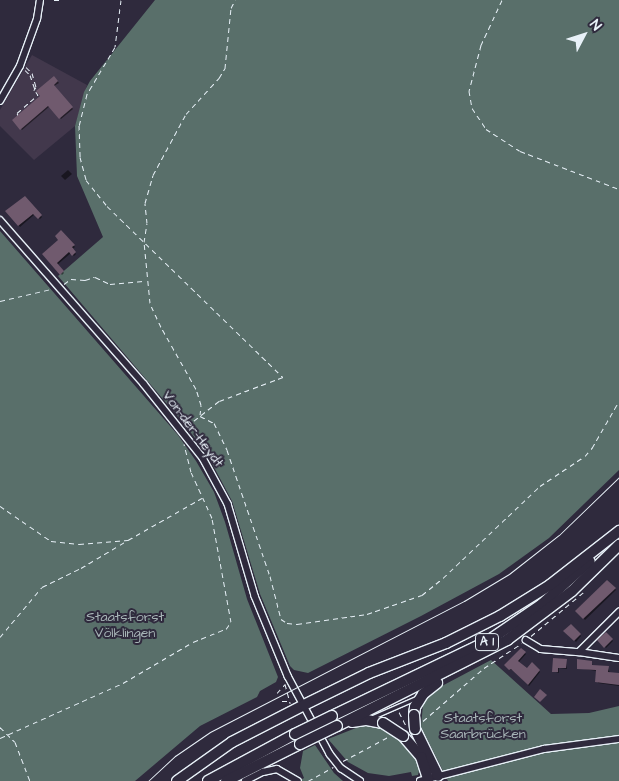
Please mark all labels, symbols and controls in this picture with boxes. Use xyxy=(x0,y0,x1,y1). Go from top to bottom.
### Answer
north arrow xyxy=(559,10,609,60)
text: N xyxy=(585,16,606,35)
street label: Von-der-Heydt xyxy=(159,387,227,471)
park label: Staatsforst Völklingen xyxy=(86,609,164,642)
road number: A 1 xyxy=(474,632,500,652)
park label: Staatsforst Saarbrücken xyxy=(440,710,526,742)

